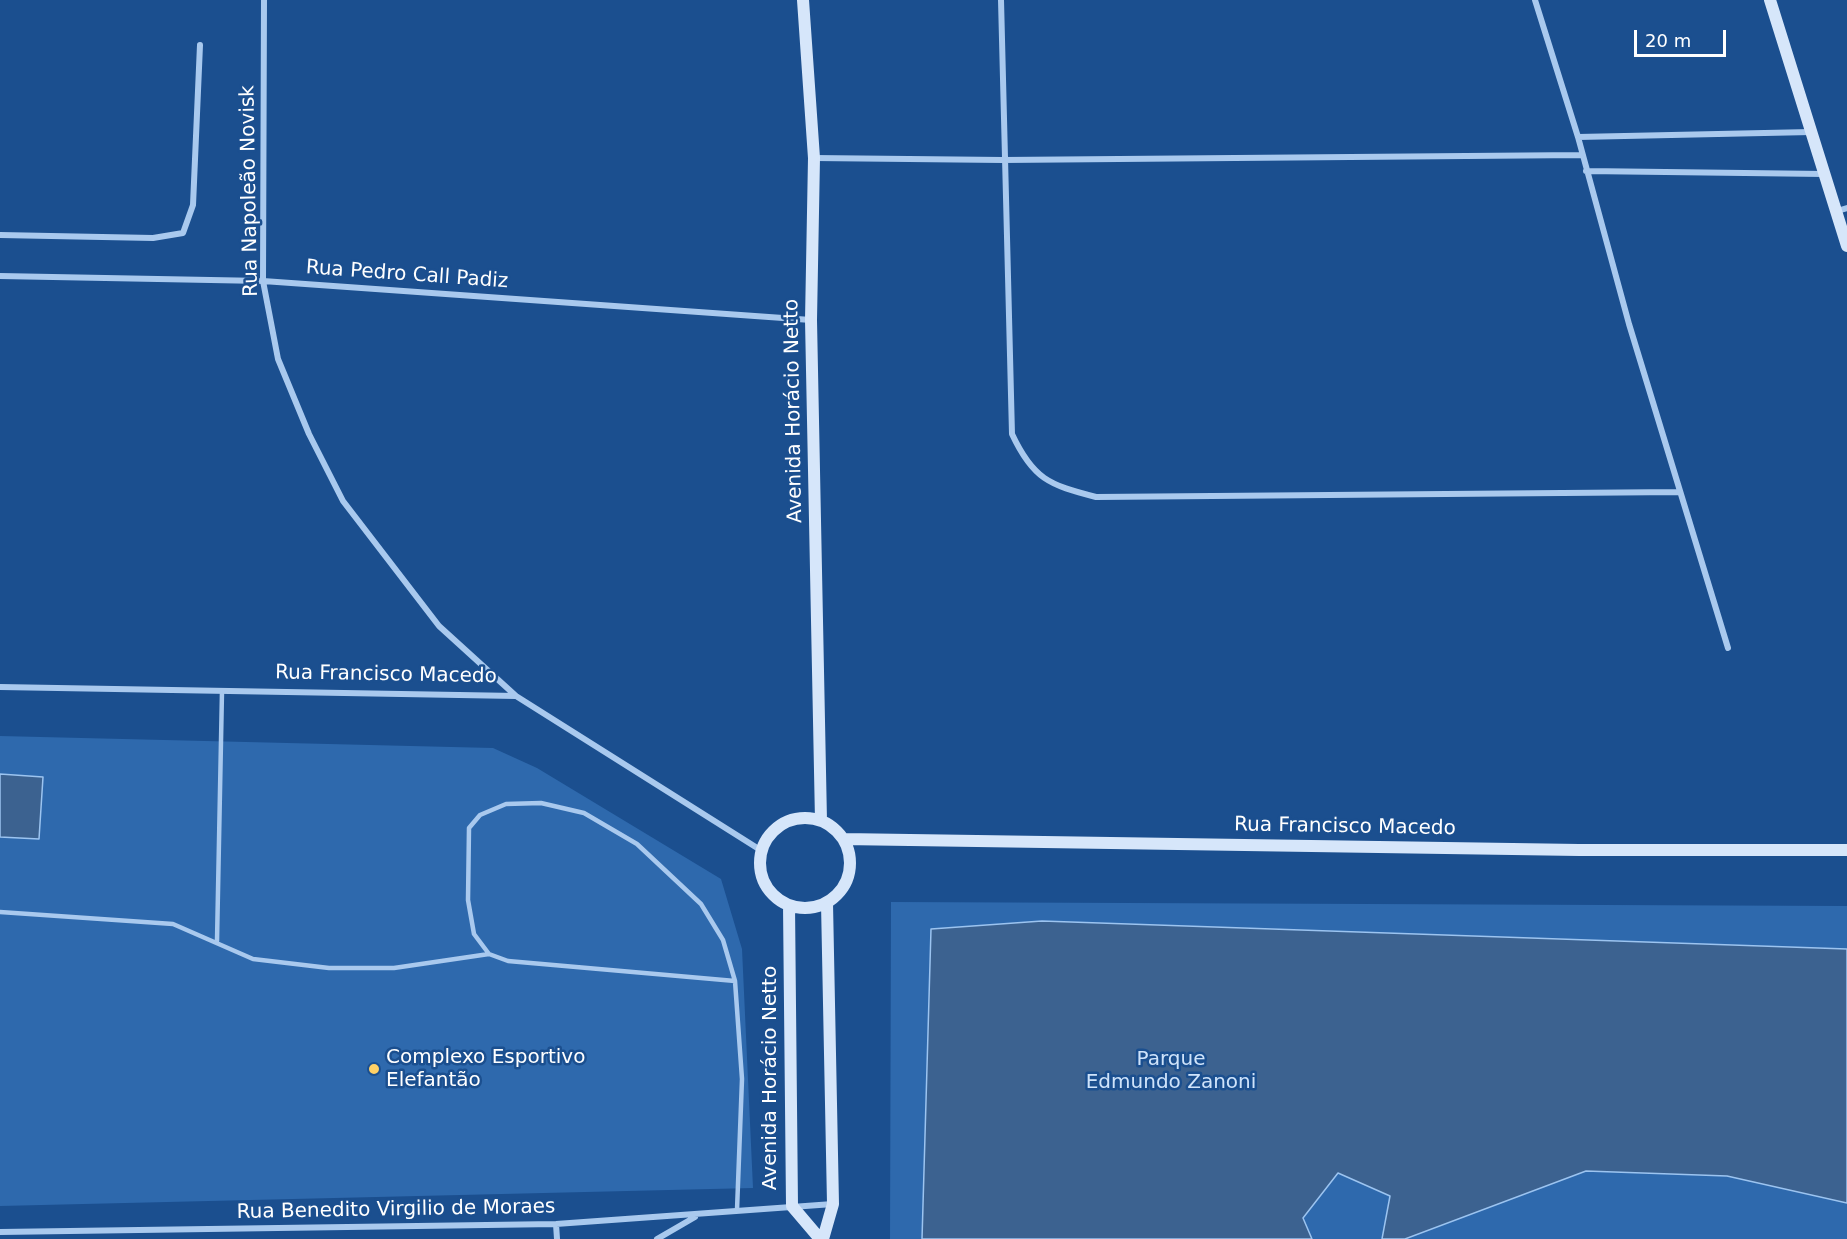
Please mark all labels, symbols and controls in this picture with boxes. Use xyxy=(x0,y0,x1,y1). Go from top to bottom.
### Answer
scale bar xyxy=(1637,18,1728,56)
text: 20 m xyxy=(1645,30,1691,51)
street label: Rua Napoleão Novisk xyxy=(236,85,264,297)
street label: Rua Pedro Call Padiz xyxy=(305,256,509,294)
street label: Avenida Horácio Netto xyxy=(780,299,808,523)
street label: Rua Francisco Macedo xyxy=(275,661,497,689)
street label: Rua Francisco Macedo xyxy=(1234,813,1456,841)
street label: Avenida Horácio Netto xyxy=(759,966,783,1190)
place label: Complexo Esportivo Elefantão xyxy=(386,1046,585,1093)
park label: Parque Edmundo Zanoni xyxy=(1086,1048,1256,1095)
marker: Complexo Esportivo Elefantão xyxy=(367,1062,381,1076)
street label: Rua Benedito Virgilio de Moraes xyxy=(236,1195,556,1225)

